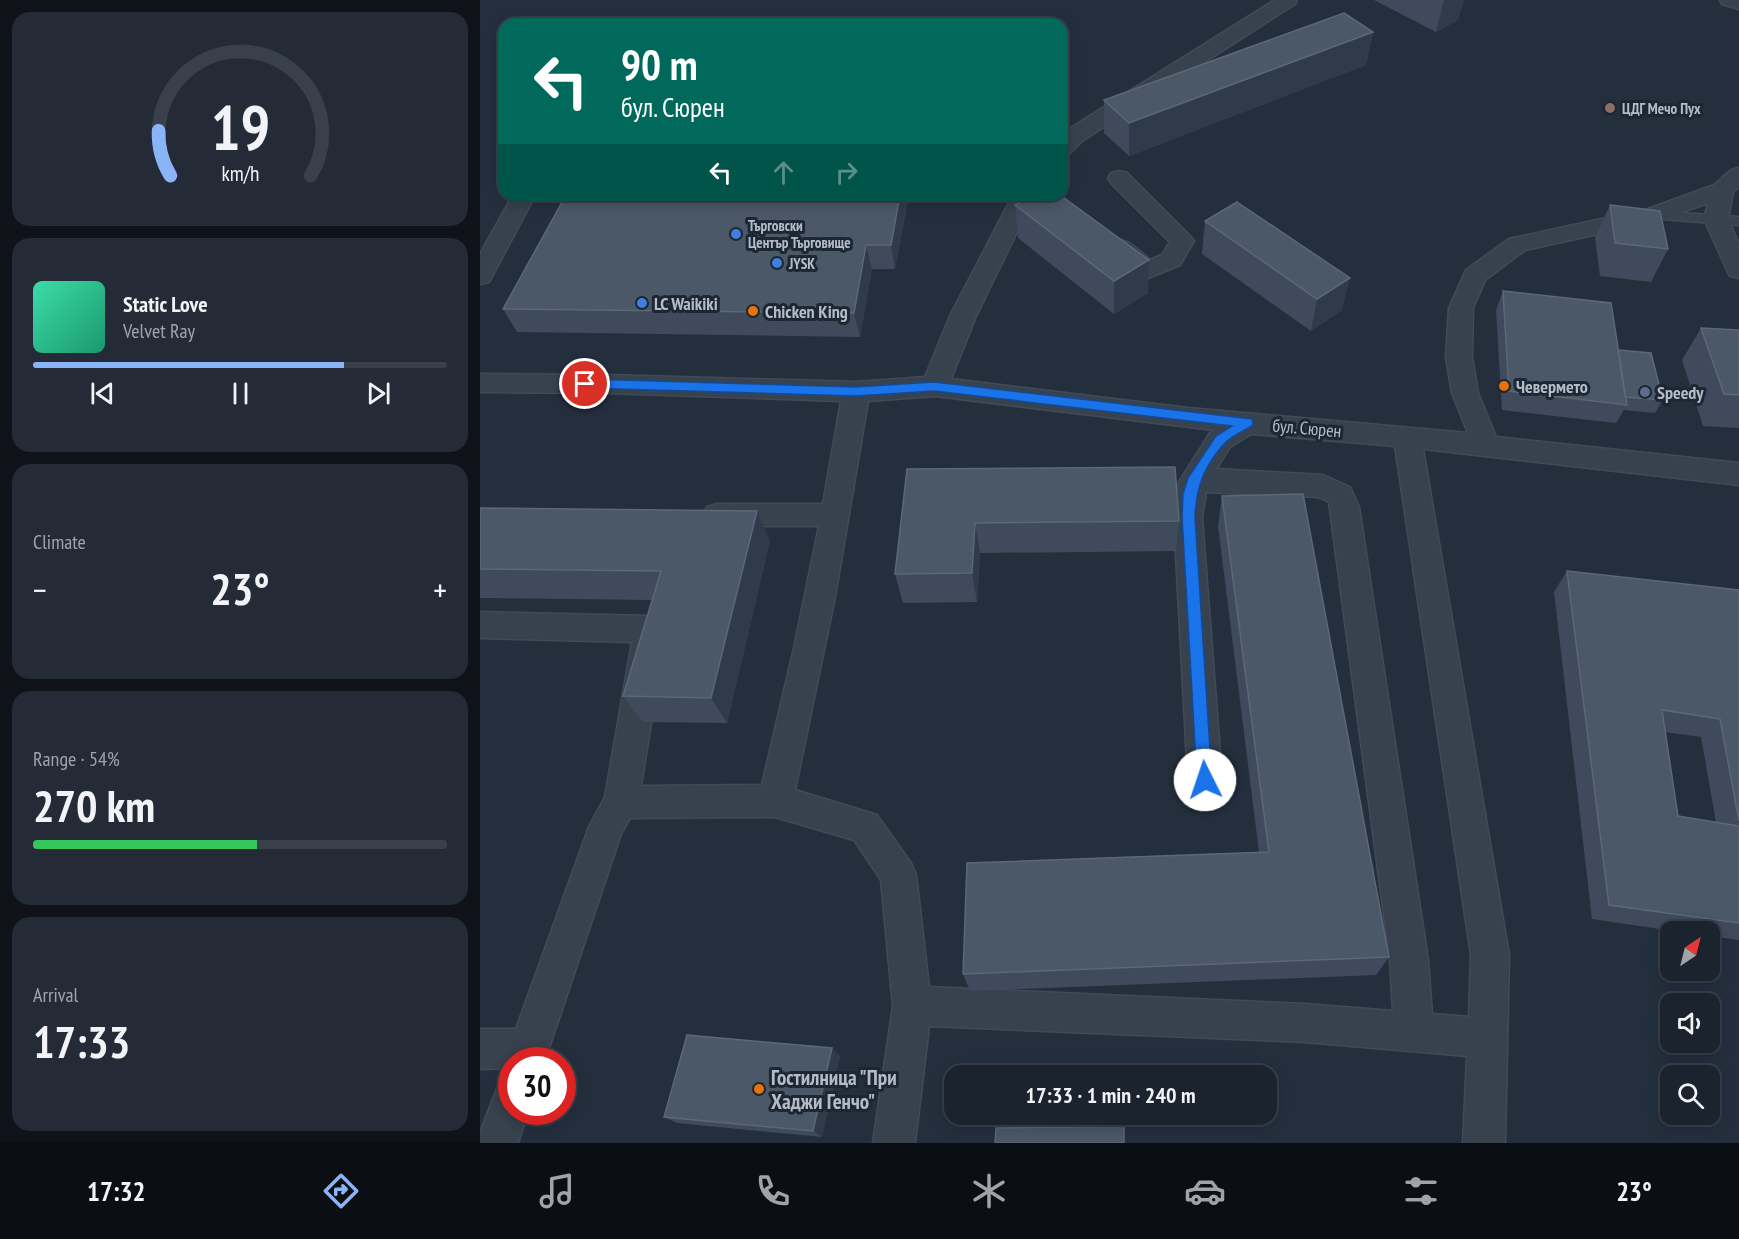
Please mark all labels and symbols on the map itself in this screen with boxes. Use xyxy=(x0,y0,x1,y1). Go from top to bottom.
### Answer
place label: ЦДГ Мечо Пух xyxy=(1622,99,1701,118)
marker: ЦДГ Мечо Пух xyxy=(1603,101,1617,115)
place label: Търговски Център Търговище xyxy=(748,216,851,252)
marker: Търговски Център Търговище xyxy=(729,227,743,241)
place label: JYSK xyxy=(788,254,815,273)
marker: JYSK xyxy=(770,256,784,270)
place label: LC Waikiki xyxy=(654,292,718,315)
marker: LC Waikiki xyxy=(635,296,649,310)
place label: Chicken King xyxy=(765,300,848,323)
marker: Chicken King xyxy=(746,304,760,318)
pin xyxy=(559,358,610,409)
place label: Чевермето xyxy=(1516,375,1588,398)
marker: Чевермето xyxy=(1497,379,1511,393)
place label: Speedy xyxy=(1657,381,1704,404)
marker: Speedy xyxy=(1638,385,1652,399)
street label: бул. Сюрен xyxy=(1272,414,1342,442)
position arrow xyxy=(1173,748,1237,812)
north arrow xyxy=(1660,921,1720,981)
speed limit sign: 30 xyxy=(498,1047,576,1125)
place label: Гостилница "При Хаджи Генчо" xyxy=(771,1064,897,1115)
marker: Гостилница "При Хаджи Генчо" xyxy=(752,1082,766,1096)

